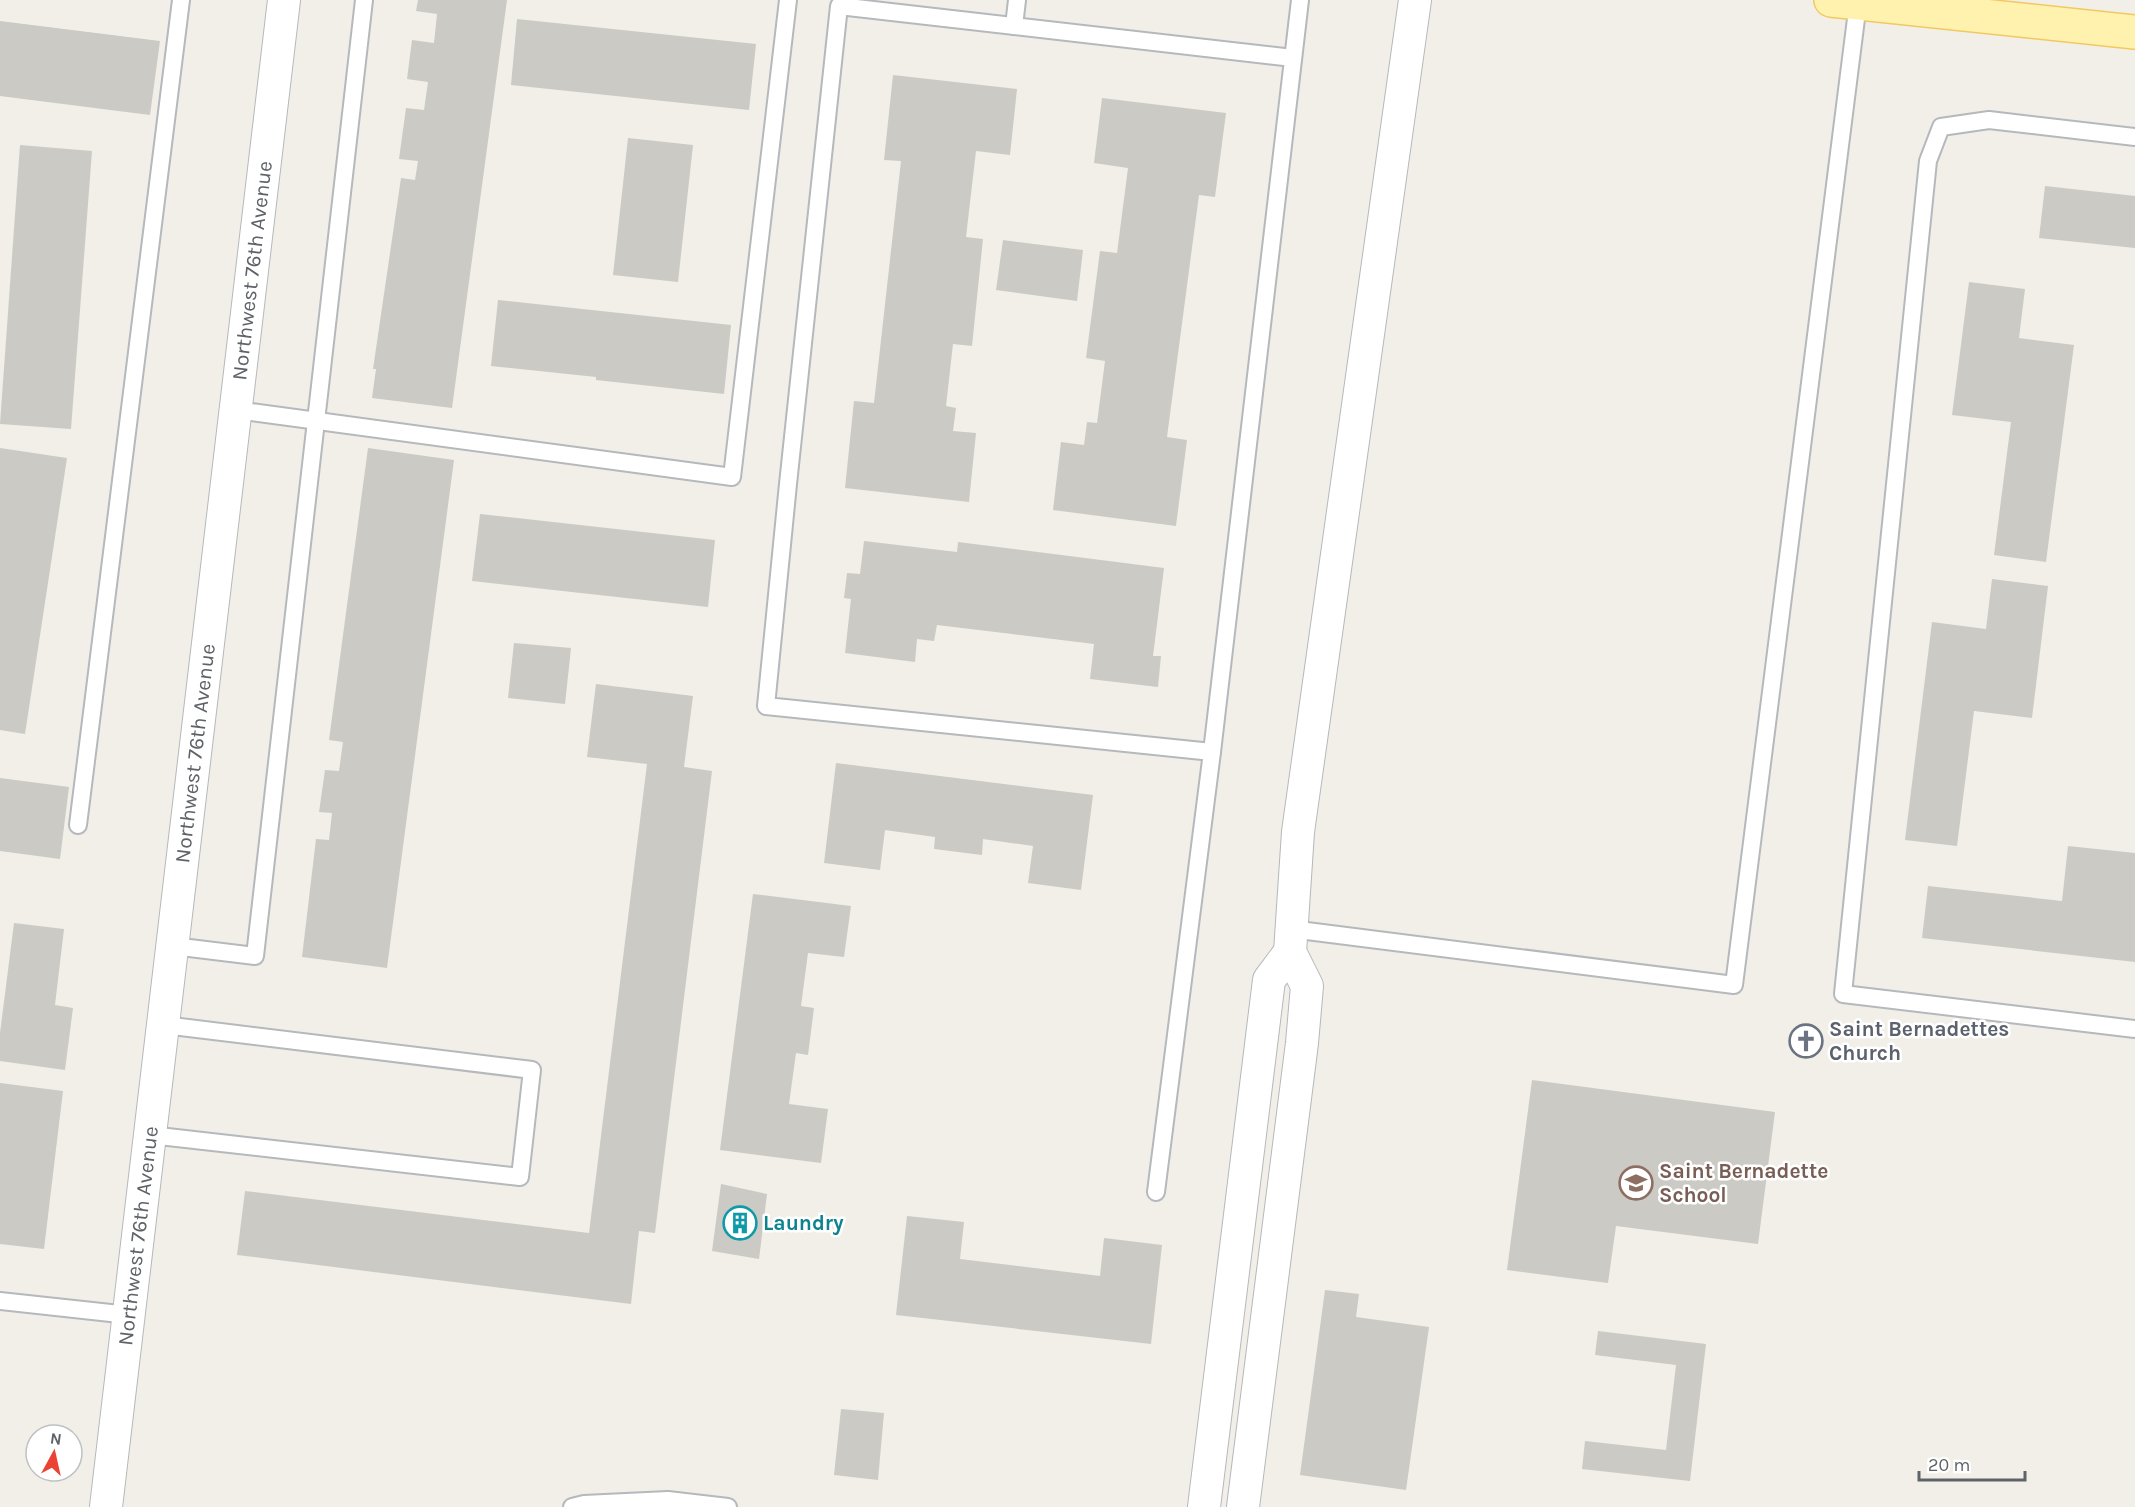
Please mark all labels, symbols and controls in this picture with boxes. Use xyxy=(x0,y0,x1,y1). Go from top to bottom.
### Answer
street label: Northwest 76th Avenue xyxy=(227,160,277,382)
street label: Northwest 76th Avenue xyxy=(170,642,220,864)
place label: Saint Bernadettes Church xyxy=(1829,1017,2009,1065)
church icon: Saint Bernadettes Church xyxy=(1788,1023,1824,1059)
street label: Northwest 76th Avenue xyxy=(113,1125,163,1347)
place label: Saint Bernadette School xyxy=(1659,1159,1828,1207)
school or university icon: Saint Bernadette School xyxy=(1618,1165,1654,1201)
building icon: Laundry xyxy=(722,1205,758,1241)
place label: Laundry xyxy=(763,1211,844,1235)
north arrow xyxy=(24,1423,84,1483)
text: N xyxy=(49,1428,63,1449)
scale bar xyxy=(1919,1444,2026,1482)
text: 20 m xyxy=(1928,1454,1970,1476)

